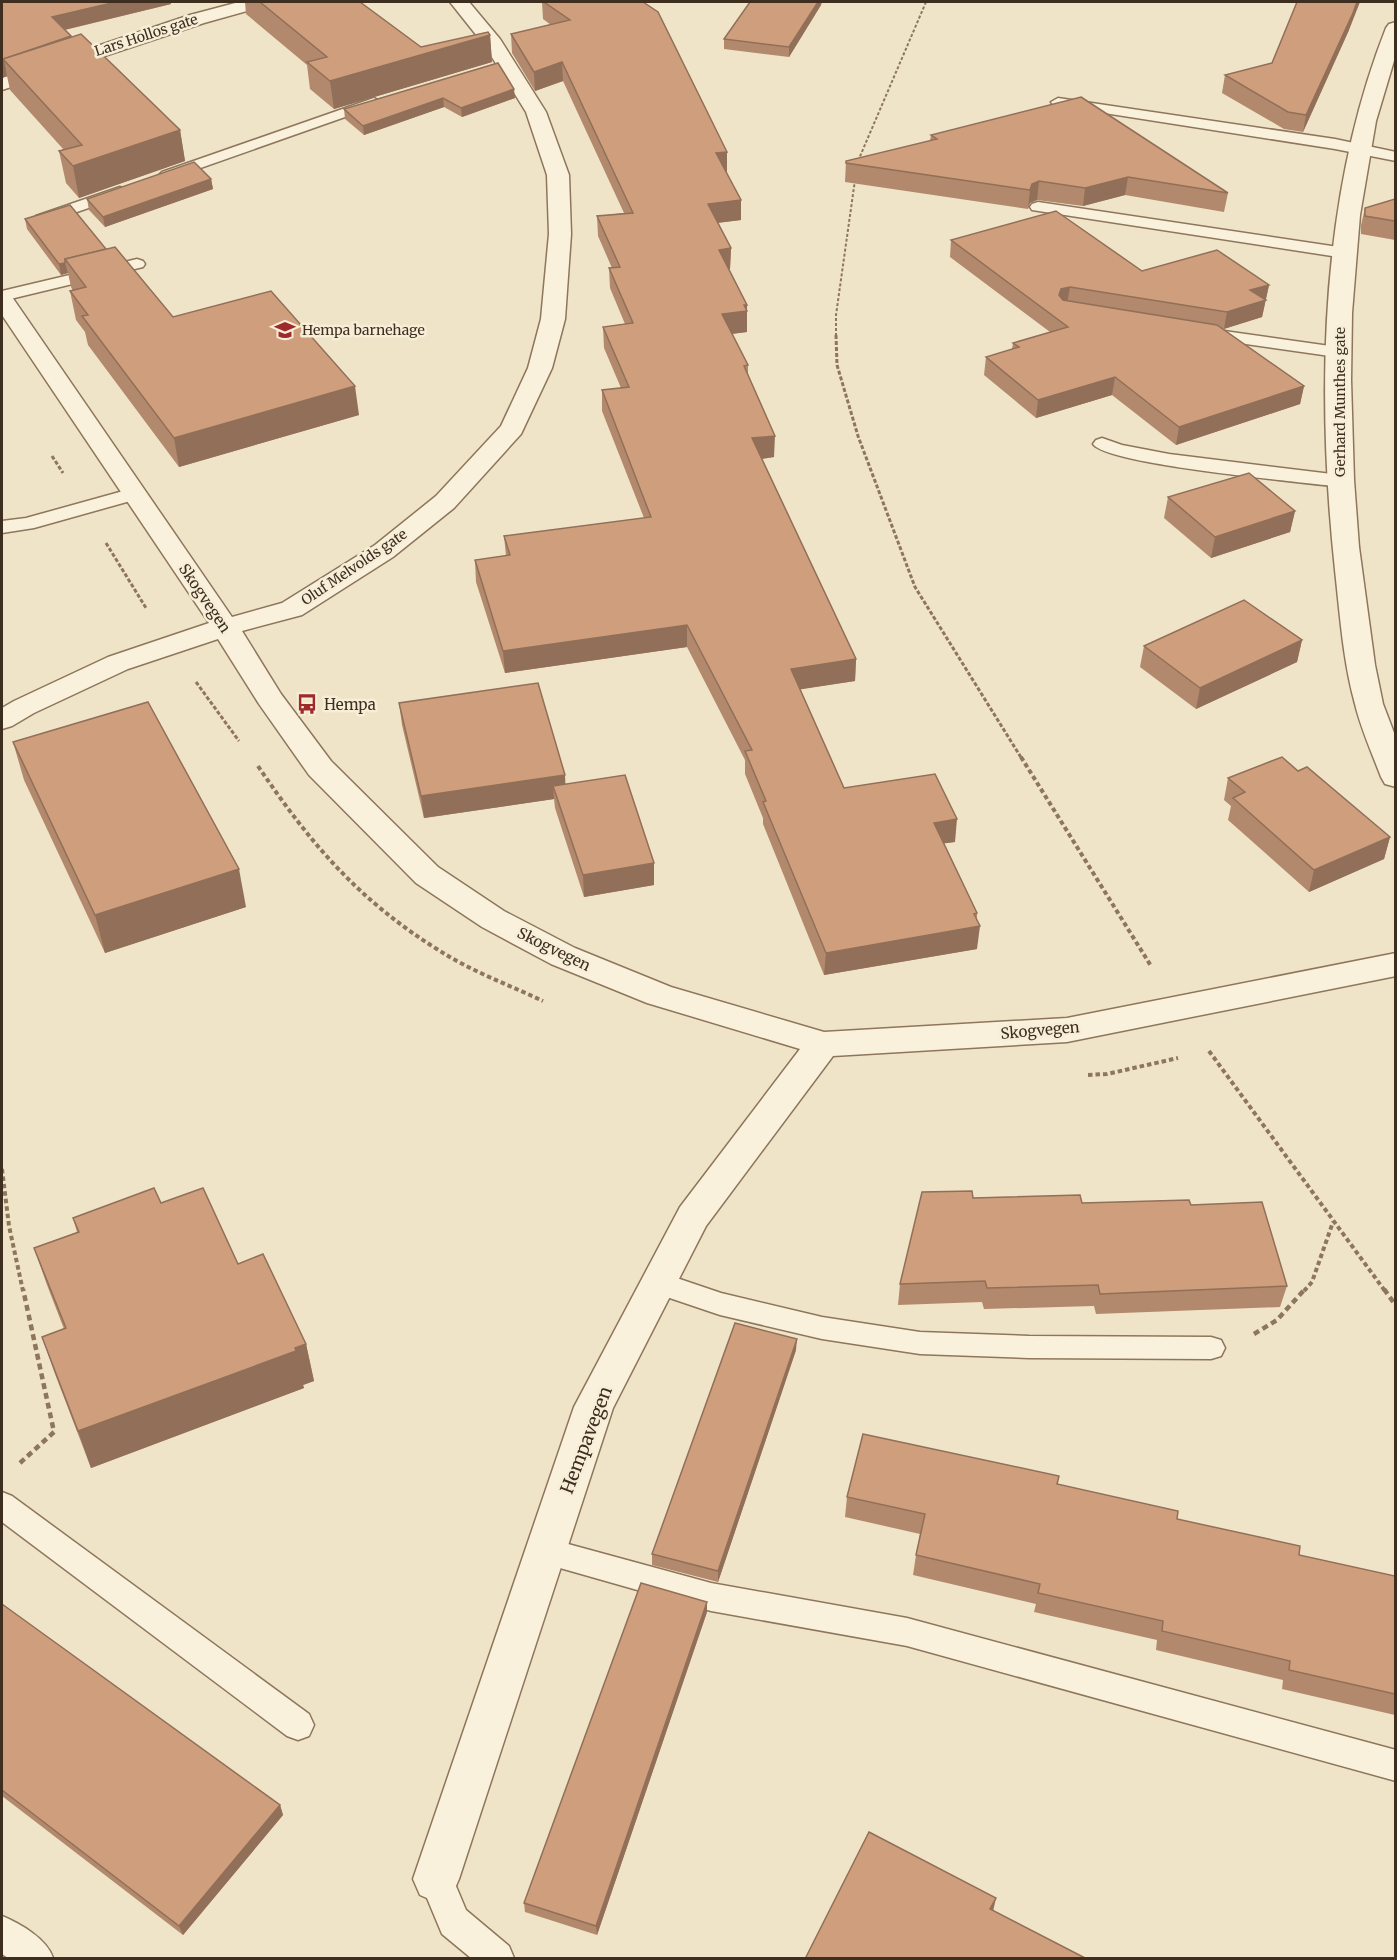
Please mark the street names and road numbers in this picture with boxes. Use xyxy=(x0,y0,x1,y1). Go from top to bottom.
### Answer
street label: Lars Hollos gate xyxy=(92,10,200,60)
street label: Gerhard Munthes gate xyxy=(1331,327,1349,477)
street label: Oluf Melvolds gate xyxy=(298,525,410,609)
street label: Skogvegen xyxy=(175,560,235,636)
street label: Skogvegen xyxy=(514,923,594,975)
street label: Skogvegen xyxy=(1000,1017,1080,1043)
street label: Hempavegen xyxy=(555,1383,617,1497)

